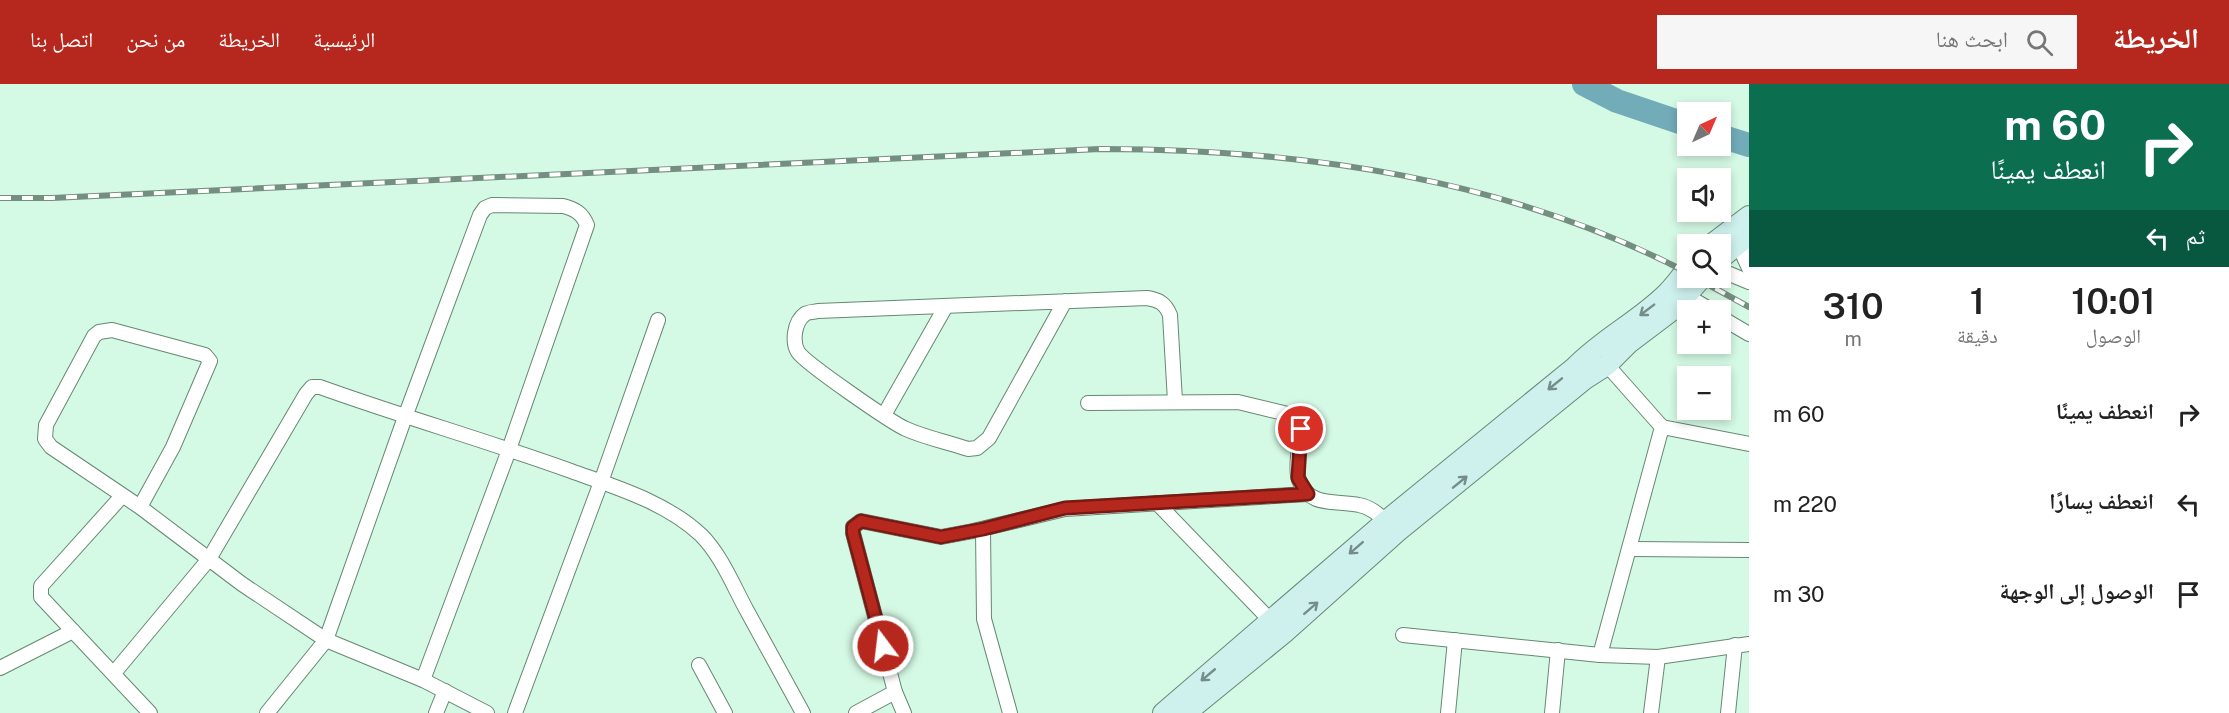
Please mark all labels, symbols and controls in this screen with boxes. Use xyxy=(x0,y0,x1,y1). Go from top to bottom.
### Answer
search box xyxy=(1657,15,2077,69)
text: الخريطة xyxy=(2113,21,2199,54)
text: ابحث هنا xyxy=(1936,26,2008,52)
icon: search xyxy=(2023,26,2056,59)
text: اتصل بنا xyxy=(30,27,93,52)
text: من نحن xyxy=(126,27,185,52)
text: الخريطة xyxy=(218,27,280,52)
text: الرئيسية xyxy=(313,27,375,52)
text: 60 m xyxy=(2004,100,2106,149)
north arrow xyxy=(1677,102,1731,156)
map controls xyxy=(1677,102,1731,420)
icon: right xyxy=(2127,108,2205,186)
text: انعطف يمينًا xyxy=(1991,153,2106,185)
button: sound xyxy=(1677,168,1731,222)
icon: left xyxy=(2141,222,2174,255)
text: ثم xyxy=(2186,223,2205,249)
button: search xyxy=(1677,234,1731,288)
text: 1 xyxy=(1970,280,1985,322)
text: 10:01 xyxy=(2071,280,2156,322)
text: 310 xyxy=(1822,285,1884,327)
button: + xyxy=(1677,300,1731,354)
one-way arrow xyxy=(1640,303,1656,316)
text: دقيقة xyxy=(1957,324,1998,348)
text: الوصول xyxy=(2086,324,2141,348)
text: m xyxy=(1844,327,1862,351)
button: − xyxy=(1677,366,1731,420)
one-way arrow xyxy=(1548,377,1563,391)
text: انعطف يمينًا xyxy=(2056,398,2154,424)
icon: right xyxy=(2172,398,2205,431)
text: 60 m xyxy=(1773,401,1824,427)
pin xyxy=(1275,403,1326,454)
icon: arrive xyxy=(1284,412,1317,445)
one-way arrow xyxy=(1452,475,1468,488)
text: انعطف يسارًا xyxy=(2049,488,2154,514)
icon: left xyxy=(2172,488,2205,521)
text: 220 m xyxy=(1773,491,1837,517)
one-way arrow xyxy=(1348,541,1363,555)
text: الوصول إلى الوجهة xyxy=(1999,578,2154,604)
icon: arrive xyxy=(2172,578,2205,611)
text: 30 m xyxy=(1773,581,1825,607)
one-way arrow xyxy=(1304,601,1319,615)
position arrow xyxy=(851,614,915,678)
one-way arrow xyxy=(1200,669,1216,682)

